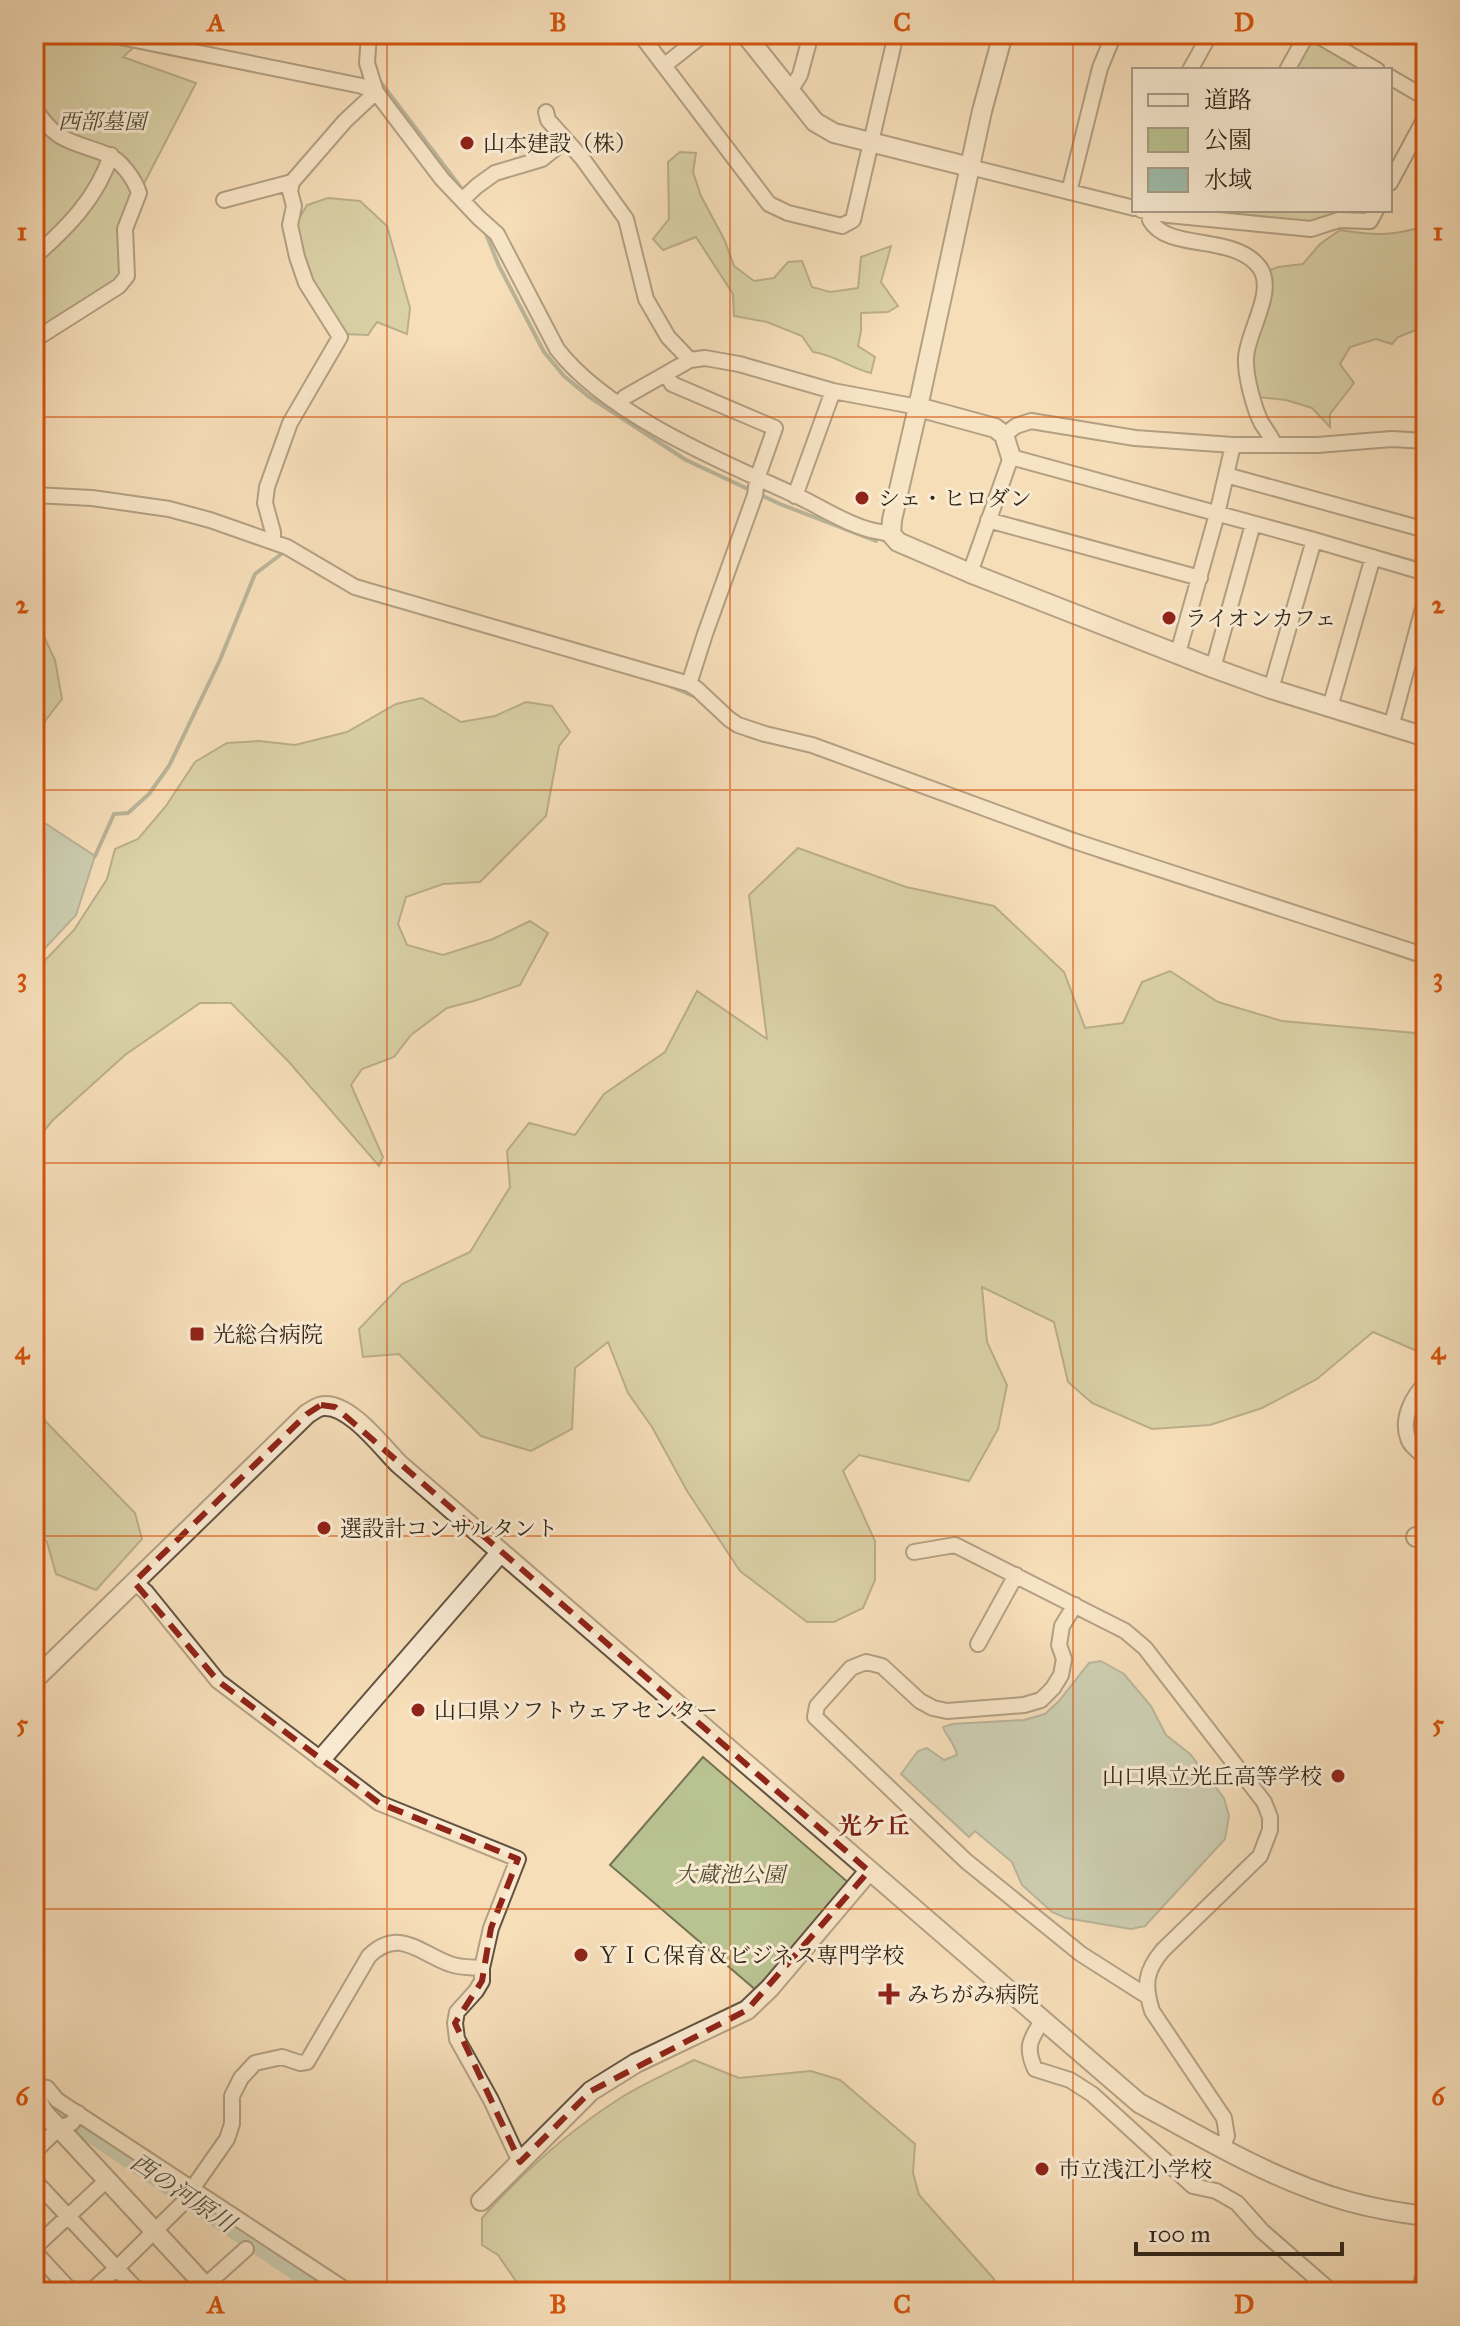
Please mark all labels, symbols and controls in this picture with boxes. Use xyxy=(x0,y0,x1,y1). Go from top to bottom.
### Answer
text: A xyxy=(205,6,225,38)
text: B xyxy=(549,6,567,38)
text: C xyxy=(893,6,911,38)
text: D xyxy=(1234,6,1254,38)
legend xyxy=(1132,68,1392,212)
text: 道路 xyxy=(1204,85,1252,115)
park label: 西部墓園 xyxy=(58,108,149,135)
text: 公園 xyxy=(1204,125,1252,155)
place label: 山本建設（株） xyxy=(483,130,637,157)
marker: 山本建設（株） xyxy=(458,134,476,152)
text: 水域 xyxy=(1204,165,1252,195)
text: 1 xyxy=(17,215,27,247)
text: 1 xyxy=(1433,215,1443,247)
place label: シェ・ヒロダン xyxy=(878,485,1032,512)
marker: シェ・ヒロダン xyxy=(853,489,871,507)
text: 2 xyxy=(16,588,30,620)
text: 2 xyxy=(1432,588,1446,620)
place label: ライオンカフェ xyxy=(1185,605,1337,632)
marker: ライオンカフェ xyxy=(1160,609,1178,627)
text: 3 xyxy=(17,961,27,993)
text: 3 xyxy=(1433,961,1443,993)
place label: 光総合病院 xyxy=(213,1321,323,1348)
marker: 光総合病院 xyxy=(188,1325,206,1343)
text: 4 xyxy=(15,1334,31,1366)
text: 4 xyxy=(1431,1334,1447,1366)
place label: 選設計コンサルタント xyxy=(340,1515,558,1542)
marker: 選設計コンサルタント xyxy=(315,1519,333,1537)
place label: 山口県ソフトウェアセンター xyxy=(434,1697,718,1724)
marker: 山口県ソフトウェアセンター xyxy=(409,1701,427,1719)
text: 5 xyxy=(16,1707,29,1739)
text: 5 xyxy=(1432,1707,1445,1739)
place label: 山口県立光丘高等学校 xyxy=(1102,1763,1322,1790)
marker: 山口県立光丘高等学校 xyxy=(1329,1767,1347,1785)
district label: 光ケ丘 xyxy=(838,1811,910,1841)
park label: 大蔵池公園 xyxy=(675,1861,788,1888)
place label: ＹＩＣ保育＆ビジネス専門学校 xyxy=(597,1942,904,1969)
marker: ＹＩＣ保育＆ビジネス専門学校 xyxy=(572,1946,590,1964)
place label: みちがみ病院 xyxy=(907,1981,1039,2008)
marker: みちがみ病院 xyxy=(878,1983,900,2005)
text: 6 xyxy=(15,2080,30,2112)
text: 6 xyxy=(1431,2080,1446,2112)
water label: 西の河原川 xyxy=(125,2147,244,2241)
place label: 市立浅江小学校 xyxy=(1058,2156,1212,2183)
marker: 市立浅江小学校 xyxy=(1033,2160,1051,2178)
scale bar xyxy=(1136,2206,1342,2256)
text: 100 m xyxy=(1148,2219,1211,2249)
text: A xyxy=(205,2288,225,2320)
text: B xyxy=(549,2288,567,2320)
text: C xyxy=(893,2288,911,2320)
text: D xyxy=(1234,2288,1254,2320)

